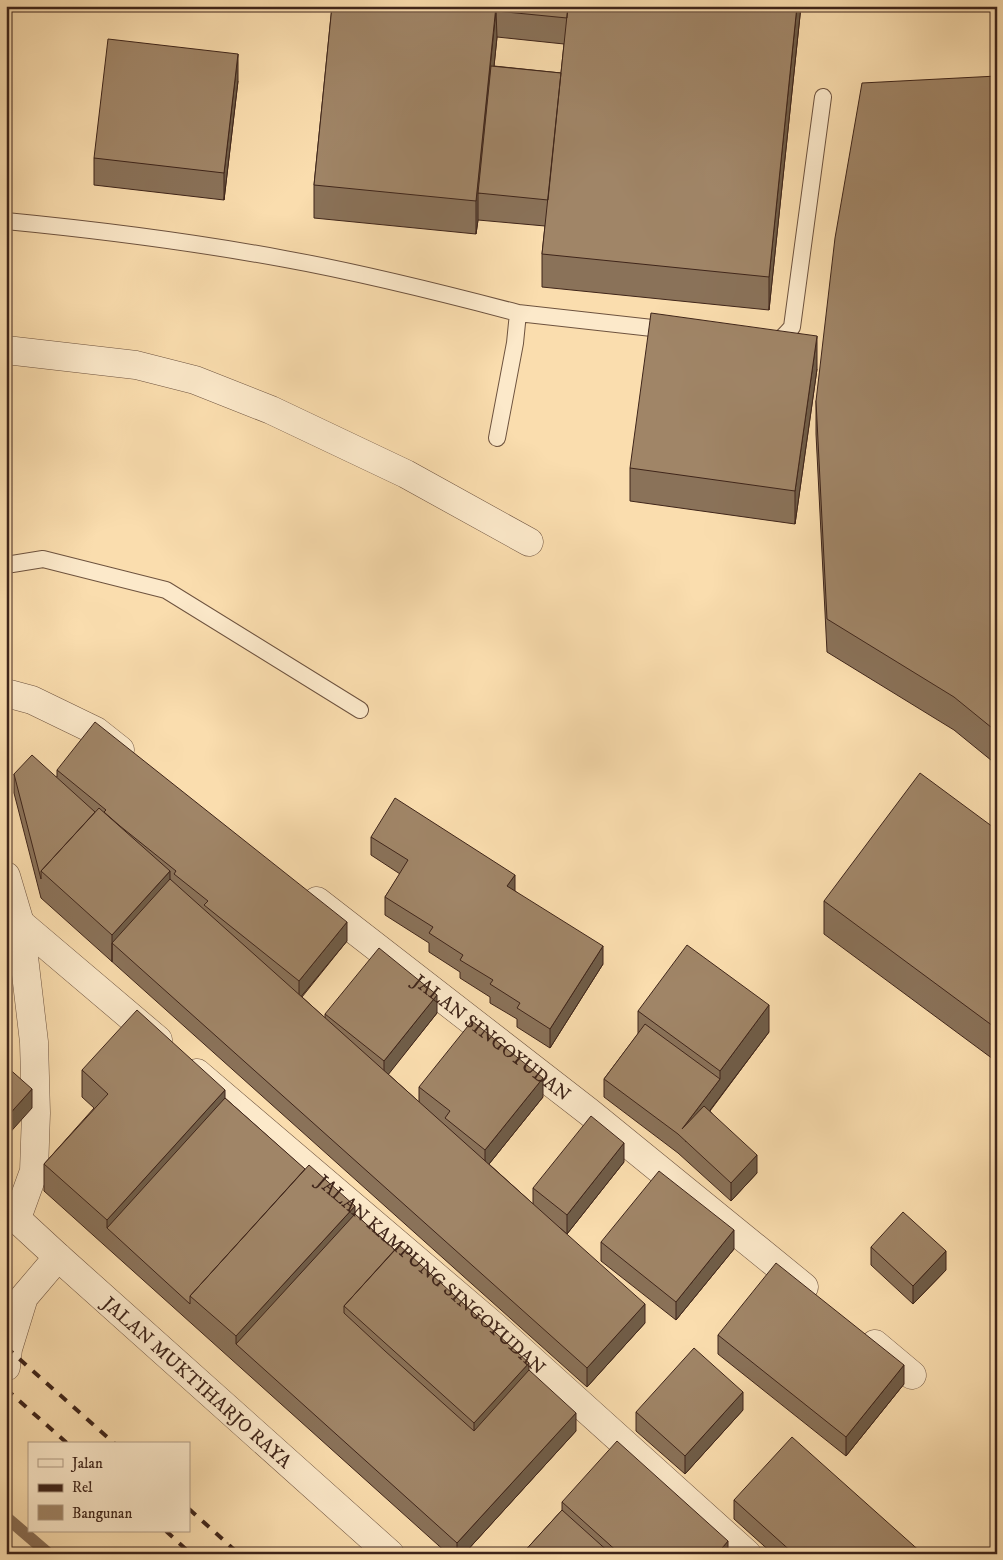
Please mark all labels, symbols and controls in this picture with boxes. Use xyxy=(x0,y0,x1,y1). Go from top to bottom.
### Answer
street label: JALAN SINGOYUDAN xyxy=(407,969,575,1107)
street label: JALAN KAMPUNG SINGOYUDAN xyxy=(310,1169,550,1380)
street label: JALAN MUKTIHARJO RAYA xyxy=(96,1291,297,1474)
legend xyxy=(28,1442,190,1532)
text: Jalan xyxy=(70,1454,103,1473)
text: Rel xyxy=(72,1478,93,1497)
text: Bangunan xyxy=(72,1504,132,1523)

